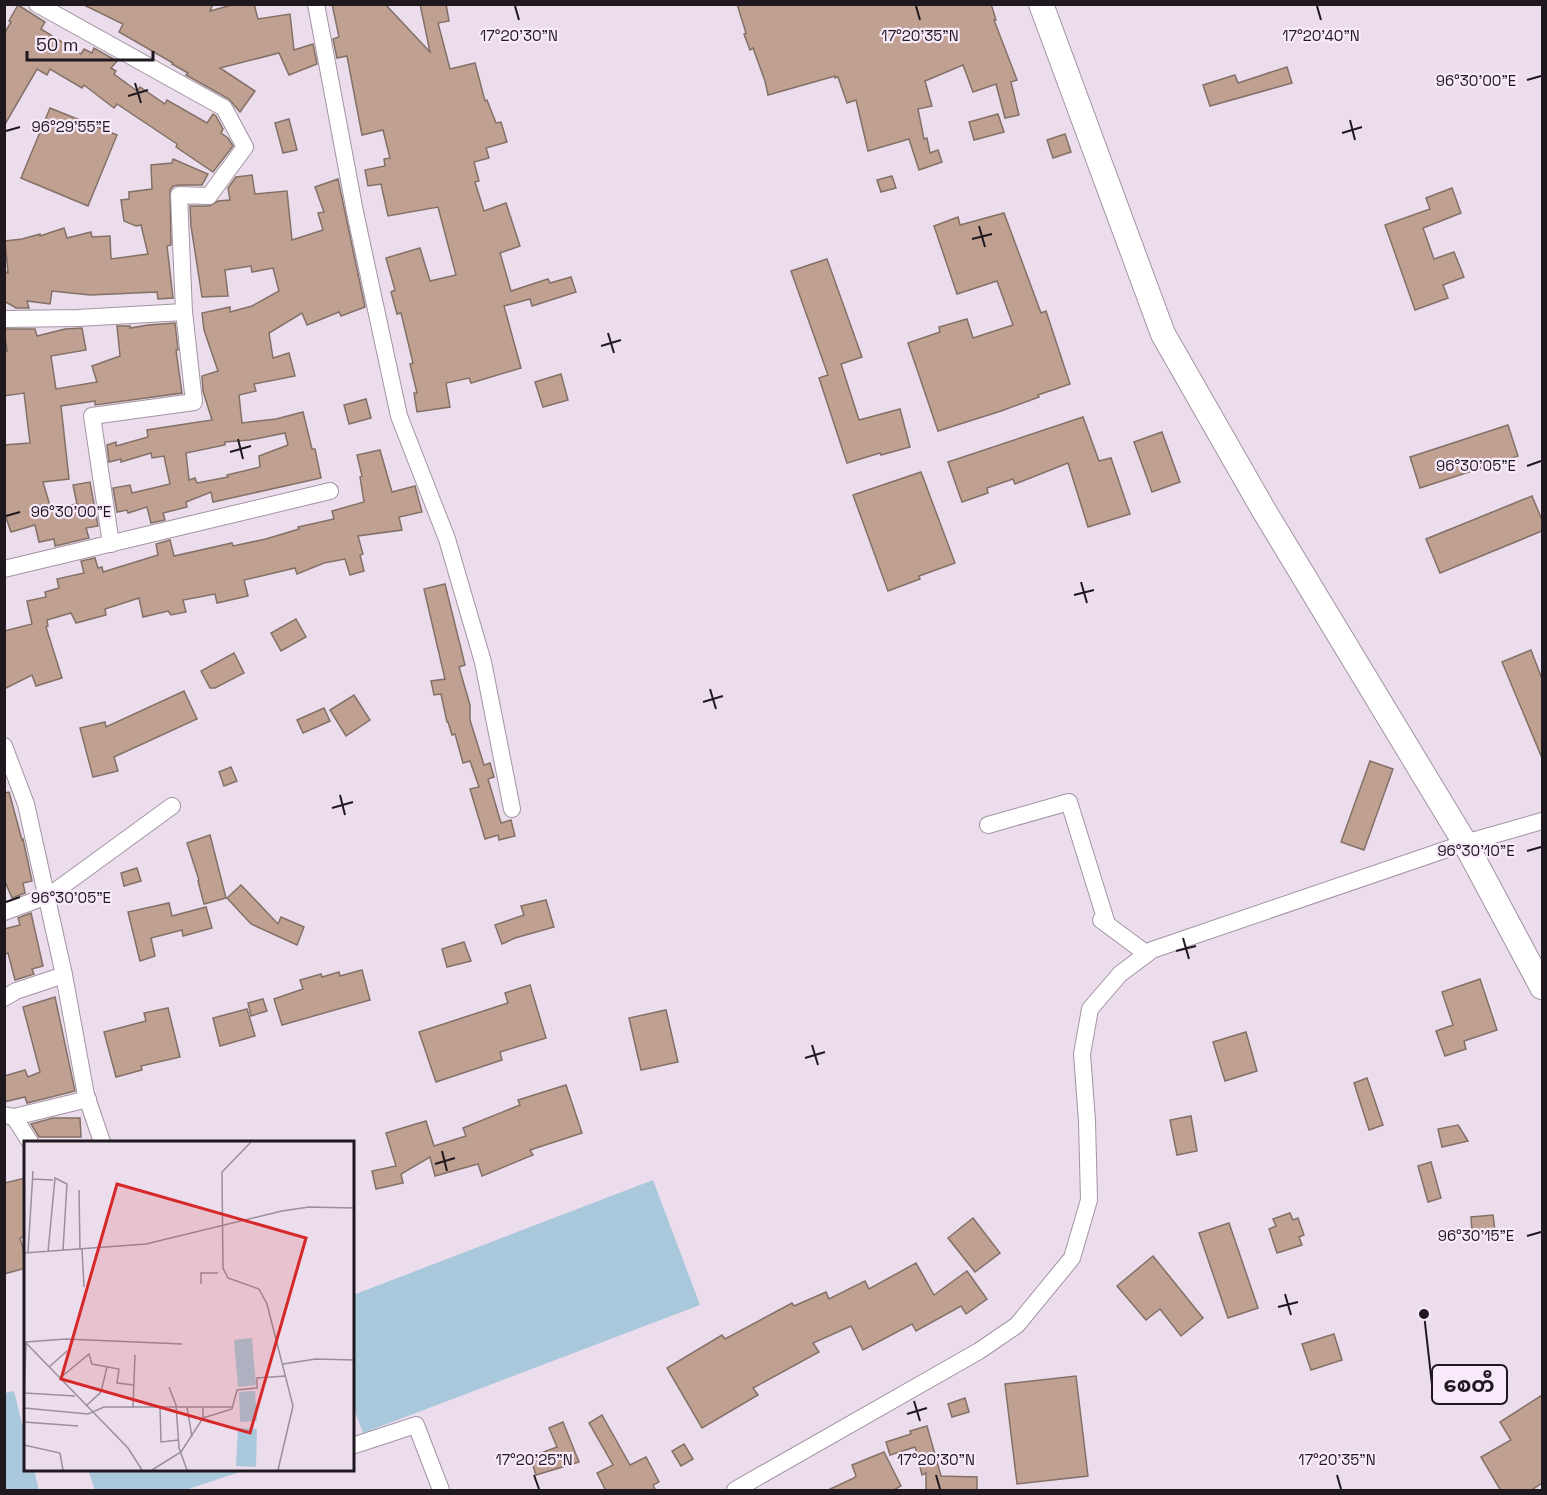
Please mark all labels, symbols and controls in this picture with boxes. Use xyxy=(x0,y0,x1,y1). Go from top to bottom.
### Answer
scale bar xyxy=(27,24,153,62)
text: 17°20'30"N xyxy=(480,26,558,45)
text: 17°20'35"N xyxy=(881,26,959,45)
text: 17°20'40"N xyxy=(1282,26,1360,45)
text: 50 m xyxy=(36,33,78,56)
text: 96°30'00"E xyxy=(1436,71,1516,90)
text: 96°29'55"E xyxy=(32,117,110,136)
text: 96°30'05"E xyxy=(1436,456,1516,475)
text: 96°30'00"E xyxy=(31,502,111,521)
text: 96°30'10"E xyxy=(1437,841,1515,860)
text: 96°30'05"E xyxy=(31,888,111,907)
inset map xyxy=(24,1141,354,1471)
text: 96°30'15"E xyxy=(1438,1226,1514,1245)
callout: စေတီ xyxy=(1432,1365,1507,1404)
text: စေတီ xyxy=(1443,1370,1495,1398)
text: 17°20'25"N xyxy=(495,1450,573,1469)
text: 17°20'30"N xyxy=(897,1450,975,1469)
text: 17°20'35"N xyxy=(1298,1450,1376,1469)

